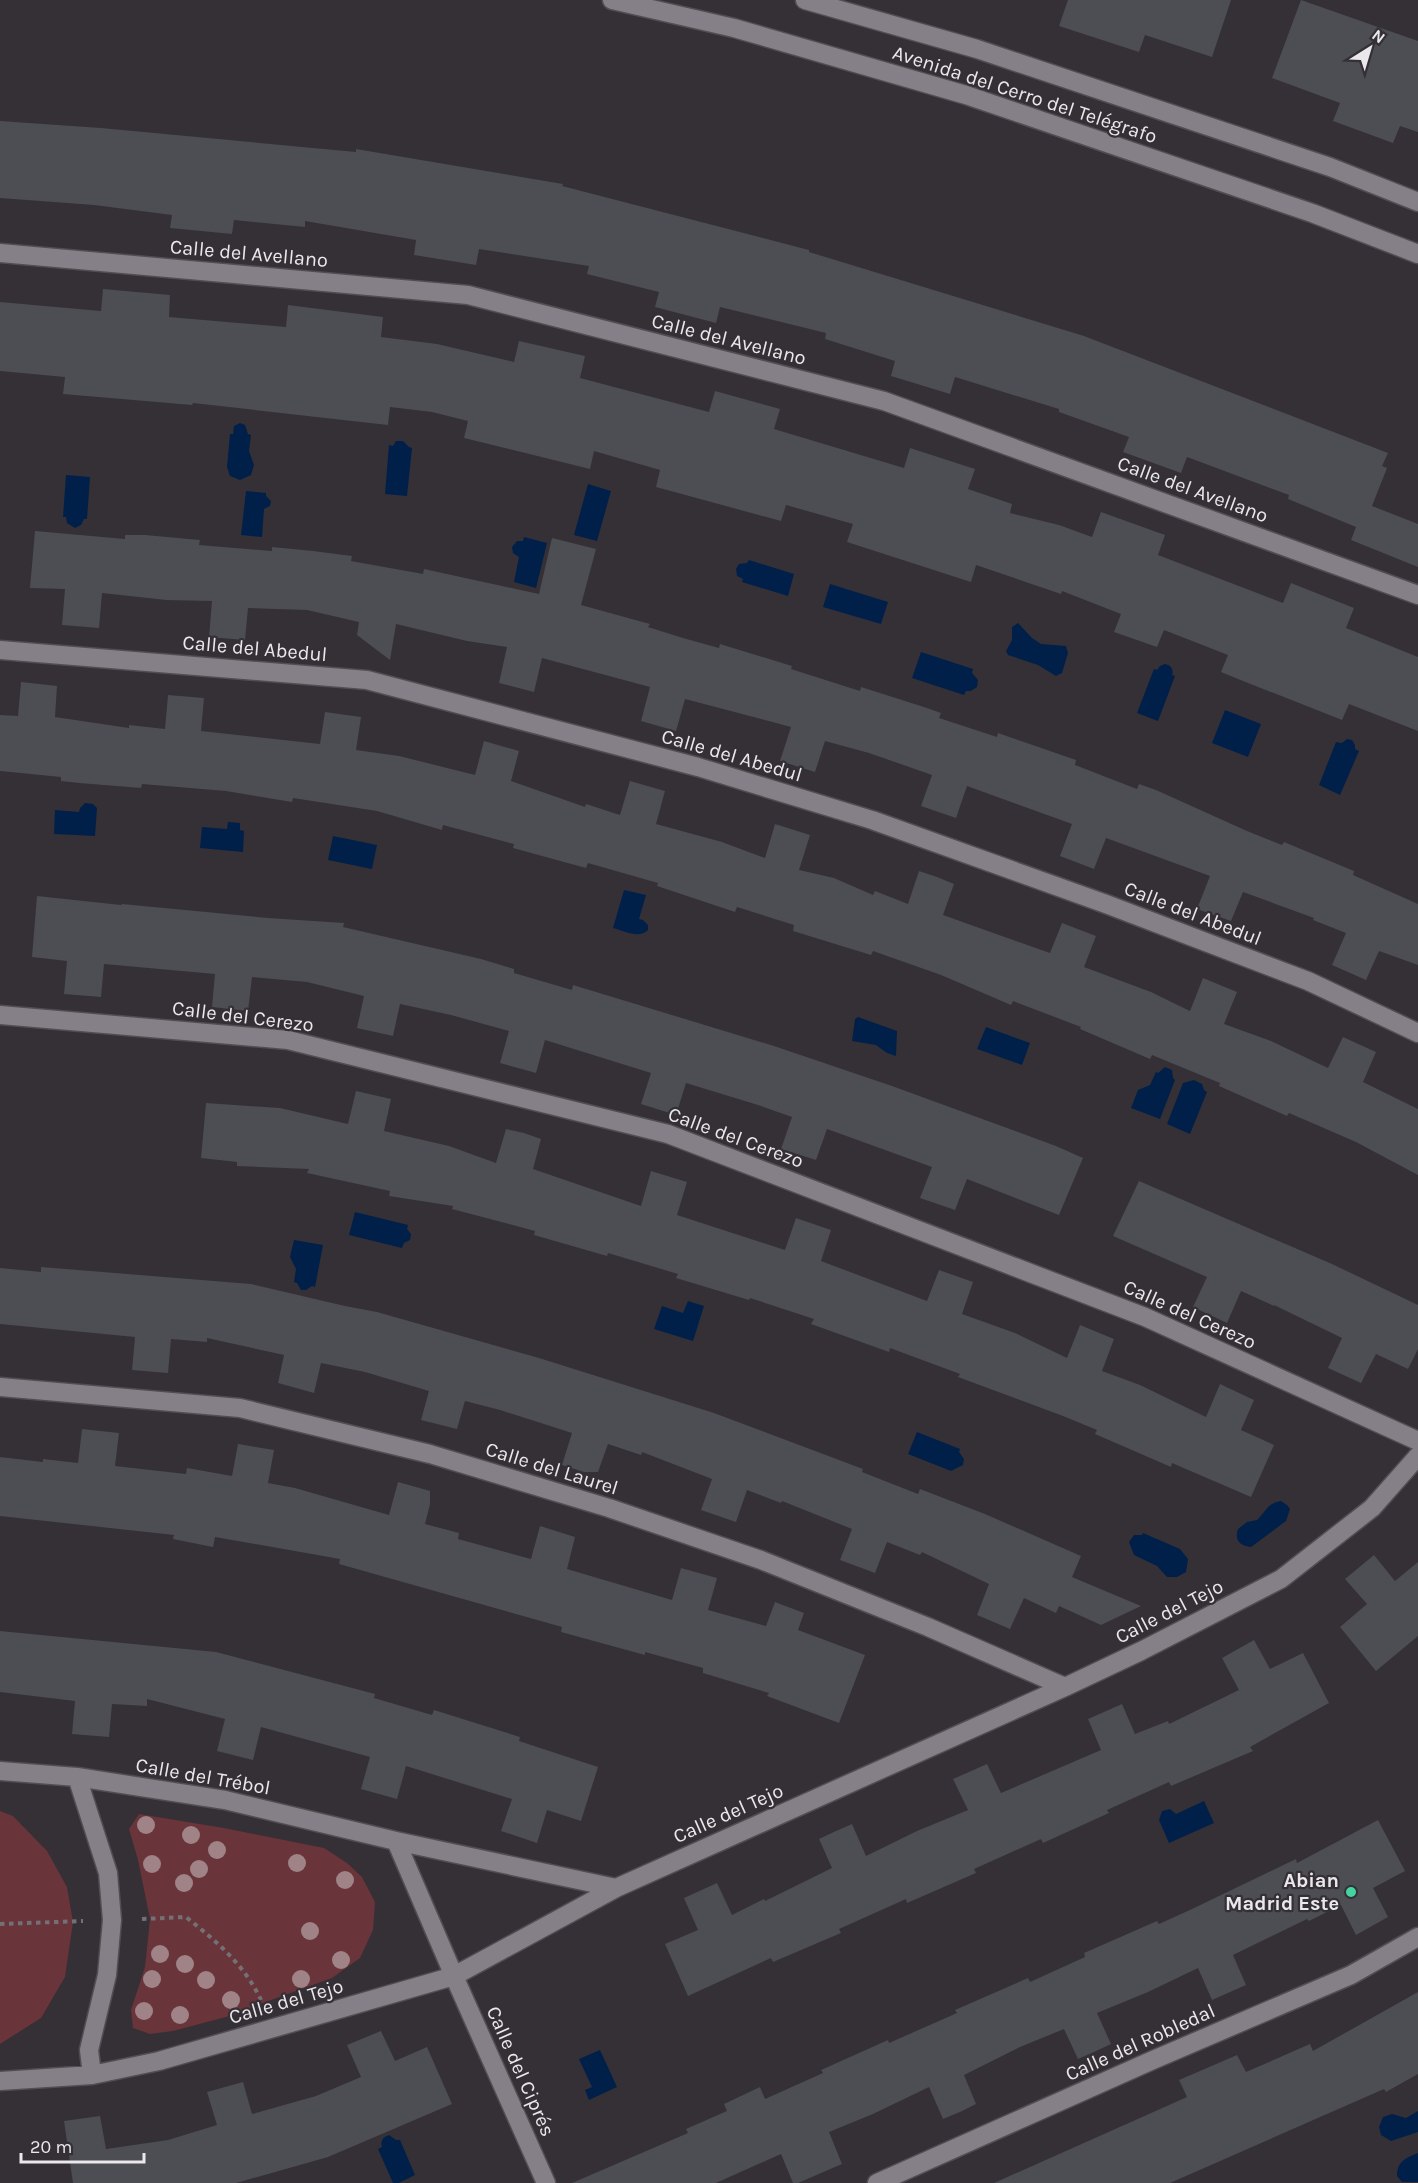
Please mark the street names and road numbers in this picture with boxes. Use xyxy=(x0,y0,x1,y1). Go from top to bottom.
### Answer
street label: Avenida del Cerro del Telégrafo xyxy=(890,41,1160,148)
street label: Calle del Avellano xyxy=(169,235,329,272)
street label: Calle del Avellano xyxy=(649,309,809,370)
street label: Calle del Avellano xyxy=(1114,452,1271,527)
street label: Calle del Abedul xyxy=(182,631,328,666)
street label: Calle del Abedul xyxy=(659,724,805,787)
street label: Calle del Abedul xyxy=(1121,877,1265,950)
street label: Calle del Cerezo xyxy=(171,996,315,1037)
street label: Calle del Cerezo xyxy=(665,1102,807,1173)
street label: Calle del Cerezo xyxy=(1120,1275,1260,1354)
street label: Calle del Laurel xyxy=(483,1437,621,1500)
street label: Calle del Tejo xyxy=(1111,1574,1227,1648)
street label: Calle del Trébol xyxy=(134,1753,272,1800)
street label: Calle del Tejo xyxy=(670,1779,787,1848)
street label: Calle del Tejo xyxy=(226,1974,346,2029)
street label: Calle del Robledal xyxy=(1062,1999,1219,2086)
street label: Calle del Ciprés xyxy=(482,2003,559,2140)

